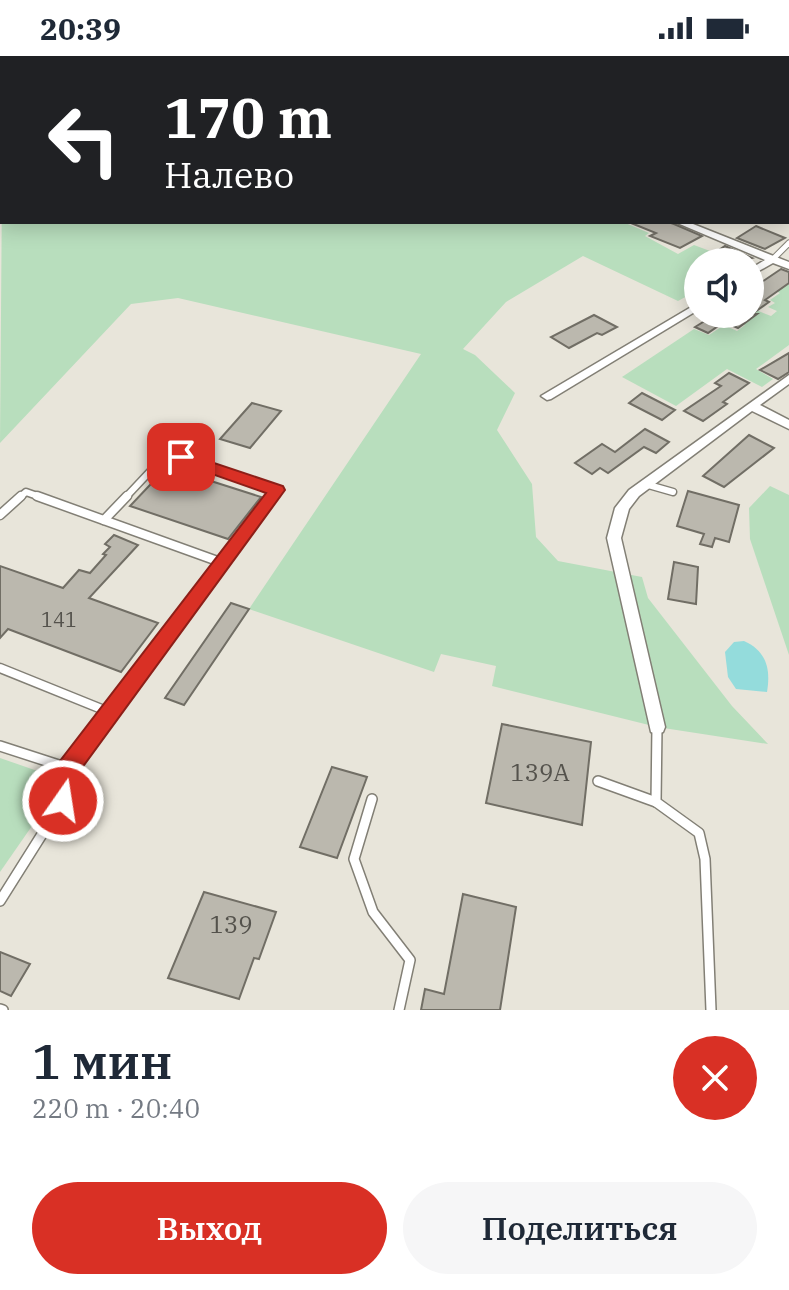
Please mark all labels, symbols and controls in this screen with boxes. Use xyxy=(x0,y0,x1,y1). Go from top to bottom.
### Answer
text: 20:39 xyxy=(40,9,121,48)
text: 170 m xyxy=(164,81,332,153)
icon: left xyxy=(32,88,136,192)
text: Налево xyxy=(164,151,294,198)
map controls xyxy=(684,248,764,328)
button: sound xyxy=(684,248,764,328)
pin xyxy=(147,423,215,491)
icon: arrive xyxy=(159,435,203,479)
house number: 141 xyxy=(41,606,77,633)
house number: 139А xyxy=(510,756,570,788)
position arrow xyxy=(21,759,105,843)
house number: 139 xyxy=(209,908,253,940)
text: 1 мин xyxy=(32,1030,172,1092)
button: close xyxy=(673,1036,757,1120)
text: 220 m · 20:40 xyxy=(32,1091,200,1125)
button: Выход xyxy=(32,1182,387,1274)
button: Поделиться xyxy=(403,1182,757,1274)

